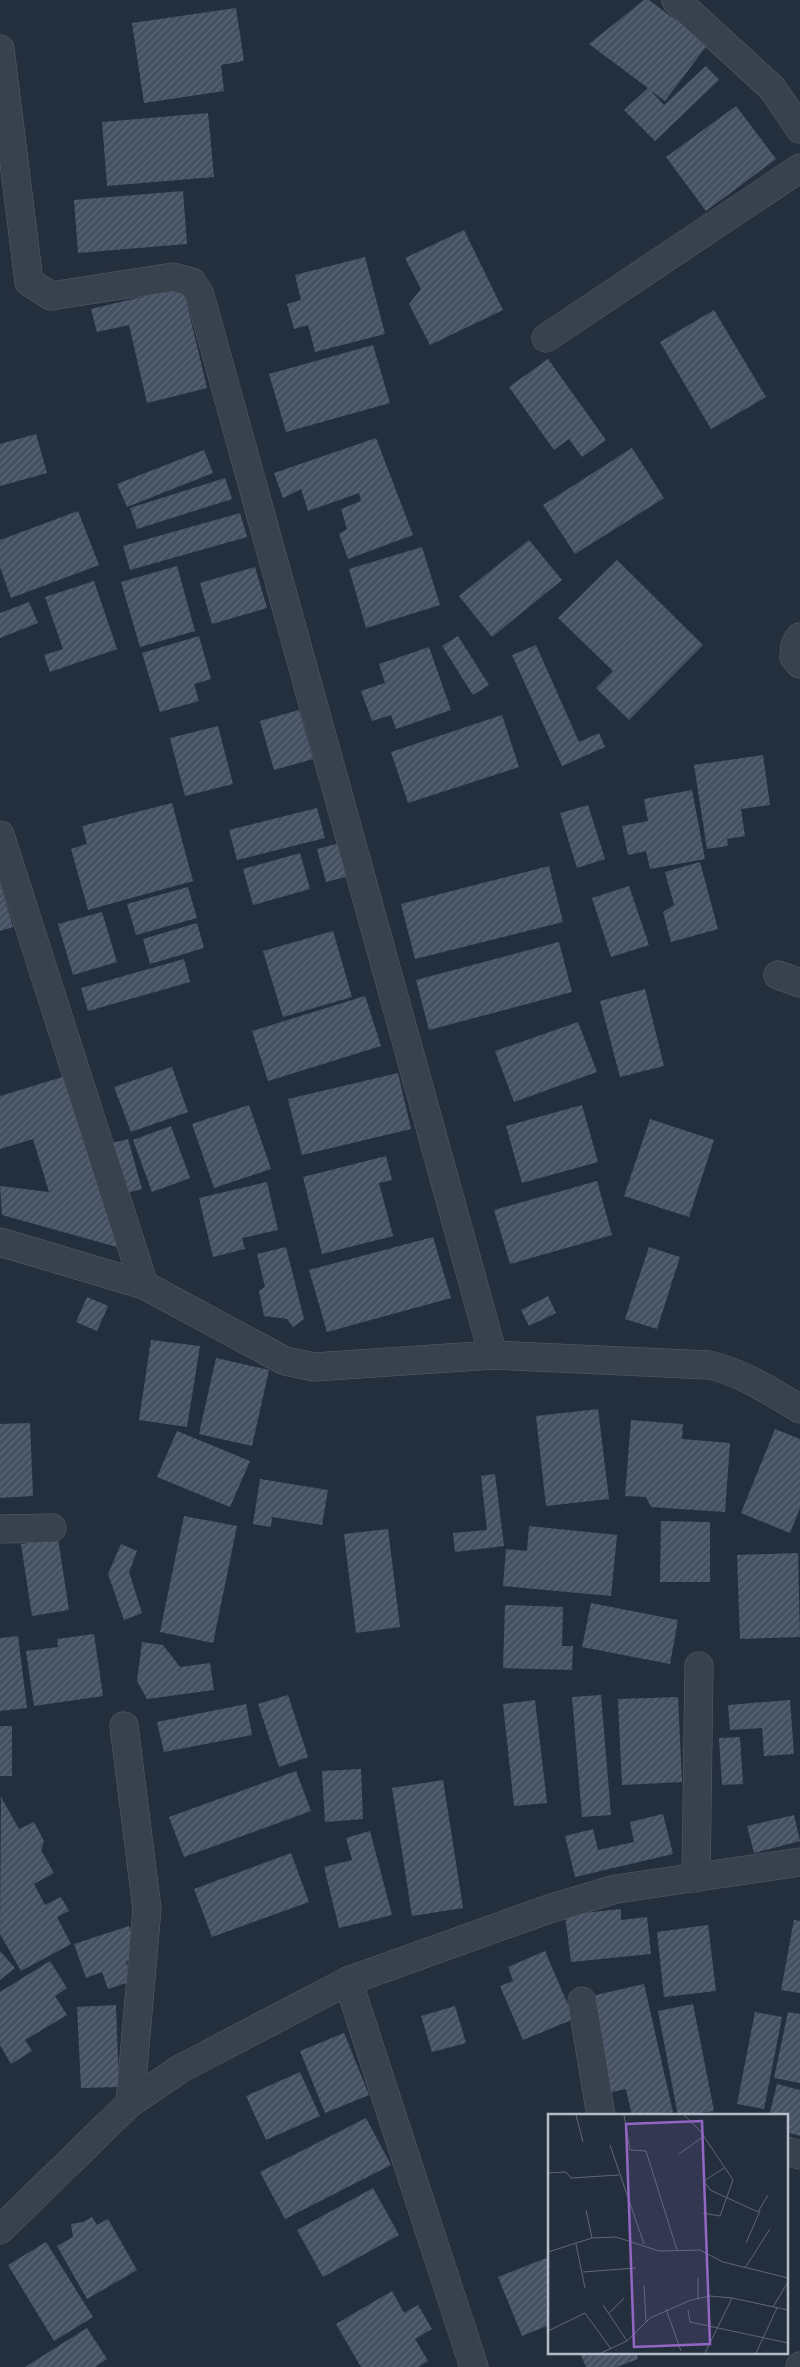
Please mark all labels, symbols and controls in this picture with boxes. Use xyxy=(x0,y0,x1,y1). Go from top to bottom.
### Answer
inset map xyxy=(548,2114,788,2354)

